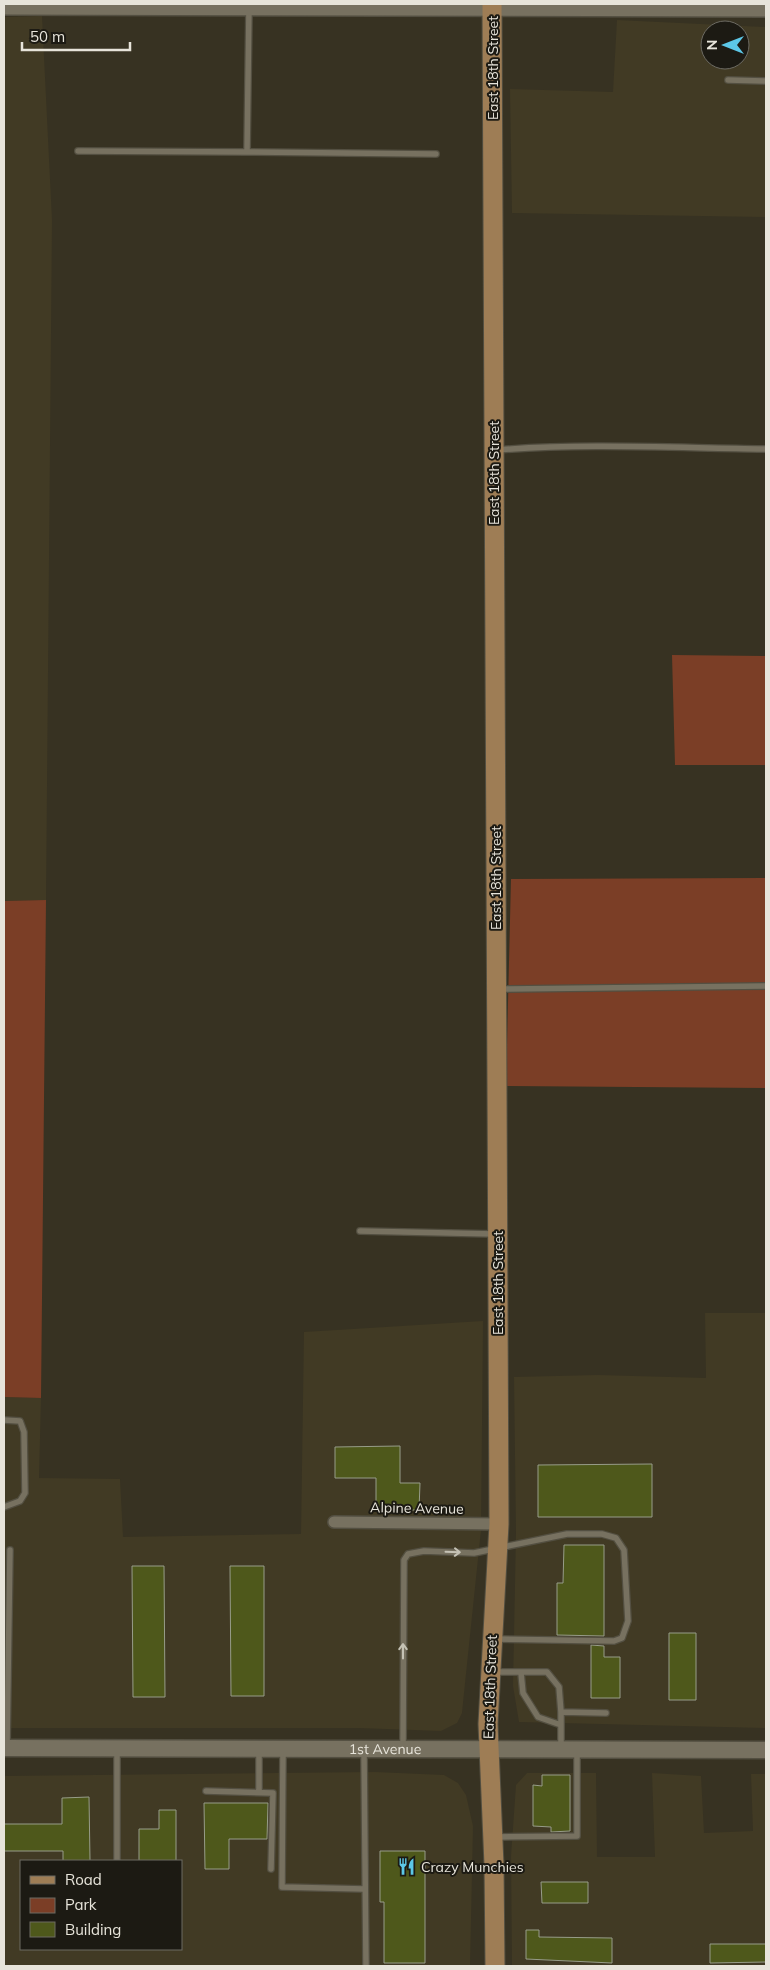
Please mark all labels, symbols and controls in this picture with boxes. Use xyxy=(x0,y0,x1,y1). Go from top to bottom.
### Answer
street label: East 18th Street xyxy=(484,16,502,120)
scale bar xyxy=(22,20,130,52)
north arrow xyxy=(700,20,750,70)
text: 50 m xyxy=(30,27,65,46)
text: N xyxy=(703,40,721,50)
street label: East 18th Street xyxy=(485,421,503,525)
street label: East 18th Street xyxy=(487,826,505,930)
street label: East 18th Street xyxy=(489,1231,507,1335)
street label: Alpine Avenue xyxy=(370,1498,464,1518)
one-way arrow xyxy=(445,1548,461,1557)
street label: East 18th Street xyxy=(479,1635,501,1739)
one-way arrow xyxy=(398,1643,408,1660)
street label: 1st Avenue xyxy=(349,1740,421,1758)
restaurant icon: Crazy Munchies xyxy=(397,1857,417,1877)
place label: Crazy Munchies xyxy=(421,1858,524,1876)
legend xyxy=(20,1860,182,1950)
text: Road xyxy=(65,1870,102,1889)
text: Park xyxy=(65,1895,97,1914)
text: Building xyxy=(65,1920,121,1939)

